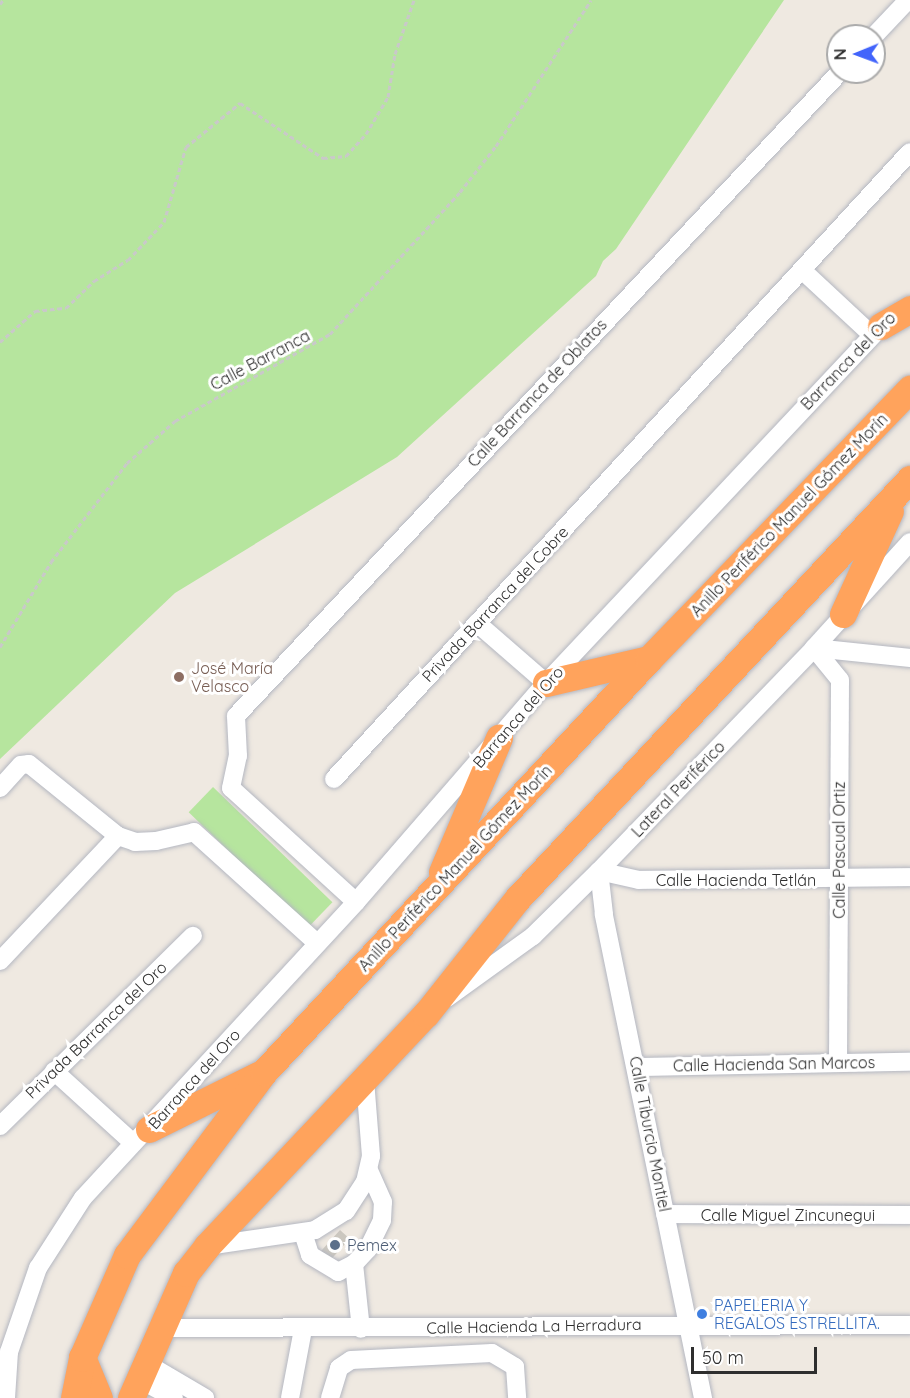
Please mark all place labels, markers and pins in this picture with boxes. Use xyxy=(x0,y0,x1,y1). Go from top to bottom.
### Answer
place label: José María Velasco xyxy=(191,658,273,696)
marker: José María Velasco xyxy=(172,670,186,684)
place label: Pemex xyxy=(347,1235,397,1255)
marker: Pemex xyxy=(328,1238,342,1252)
place label: PAPELERIA Y REGALOS ESTRELLITA. xyxy=(714,1295,880,1333)
marker: PAPELERIA Y REGALOS ESTRELLITA. xyxy=(695,1307,709,1321)

